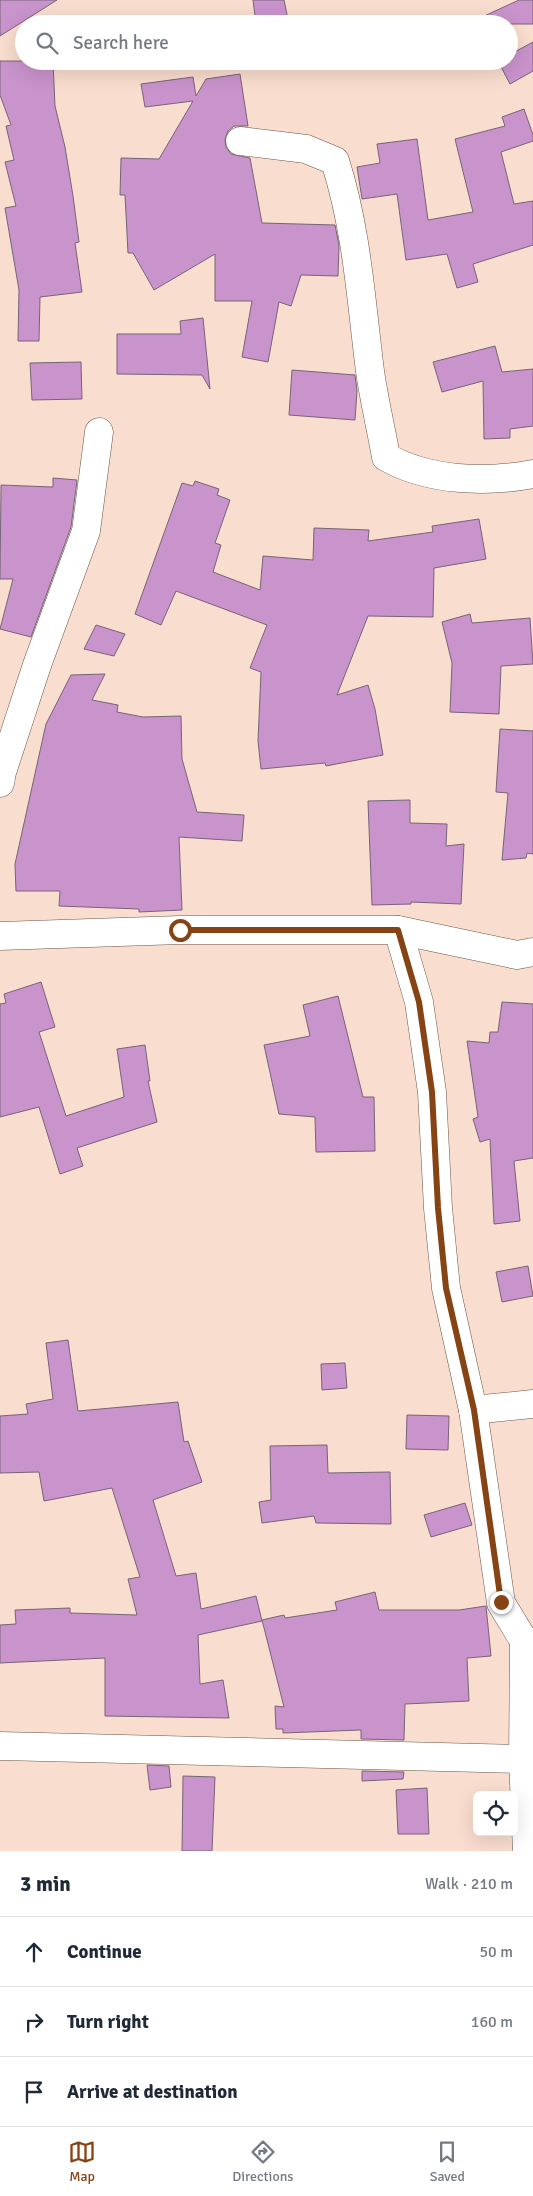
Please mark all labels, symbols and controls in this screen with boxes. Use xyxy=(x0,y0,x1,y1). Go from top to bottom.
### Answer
search box xyxy=(15,15,518,70)
icon: search xyxy=(33,29,61,57)
text: Search here xyxy=(73,31,169,55)
route start xyxy=(169,919,192,942)
route end xyxy=(490,1591,513,1614)
map controls xyxy=(473,1791,518,1836)
button: locate xyxy=(473,1791,518,1836)
text: 3 min xyxy=(20,1871,71,1897)
text: Walk · 210 m xyxy=(425,1874,513,1894)
icon: ahead xyxy=(20,1938,48,1966)
text: Continue xyxy=(67,1940,142,1964)
text: 50 m xyxy=(479,1942,513,1962)
icon: right xyxy=(20,2008,48,2036)
text: Turn right xyxy=(67,2010,149,2034)
text: 160 m xyxy=(471,2012,513,2032)
icon: arrive xyxy=(20,2078,48,2106)
text: Arrive at destination xyxy=(67,2080,238,2104)
tab: Map xyxy=(68,2138,96,2185)
tab: Directions xyxy=(232,2138,293,2185)
tab: Saved xyxy=(430,2138,465,2185)

